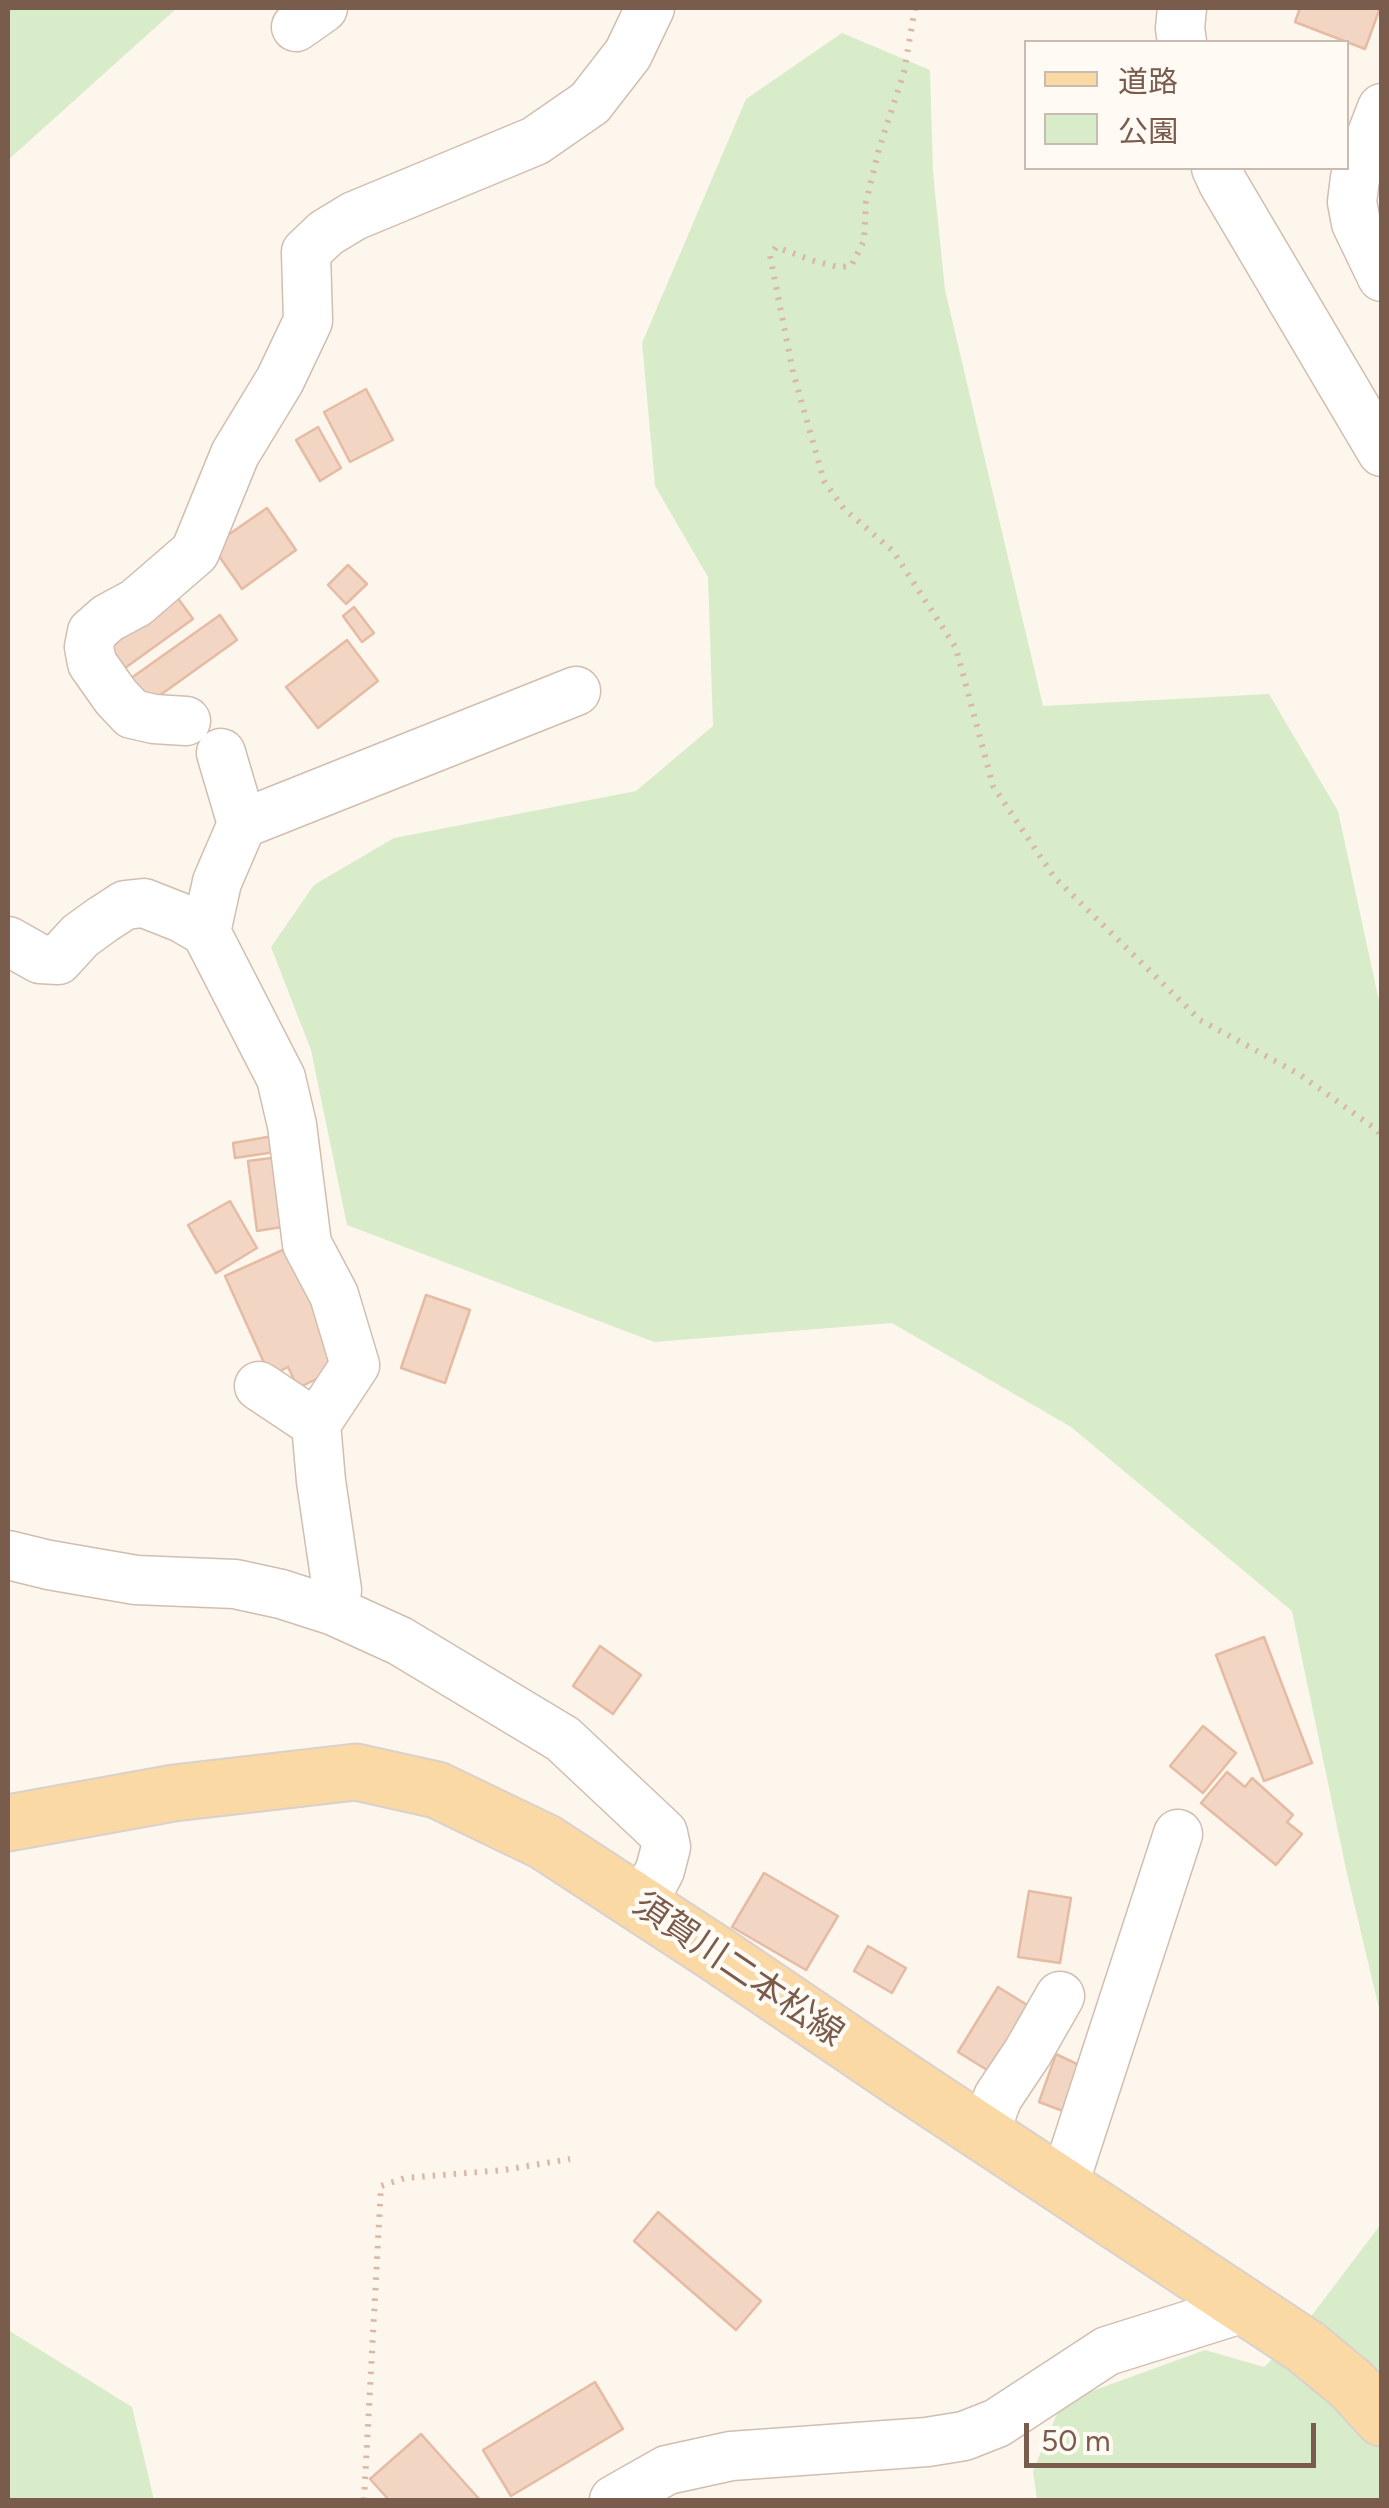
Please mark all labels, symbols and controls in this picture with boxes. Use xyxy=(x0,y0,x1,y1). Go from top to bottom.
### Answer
legend xyxy=(1024,40,1349,170)
text: 道路 xyxy=(1118,63,1178,100)
text: 公園 xyxy=(1118,113,1178,150)
street label: 須賀川二本松線 xyxy=(625,1884,851,2056)
scale bar xyxy=(1029,2403,1322,2465)
text: 50 m xyxy=(1041,2422,1110,2459)

